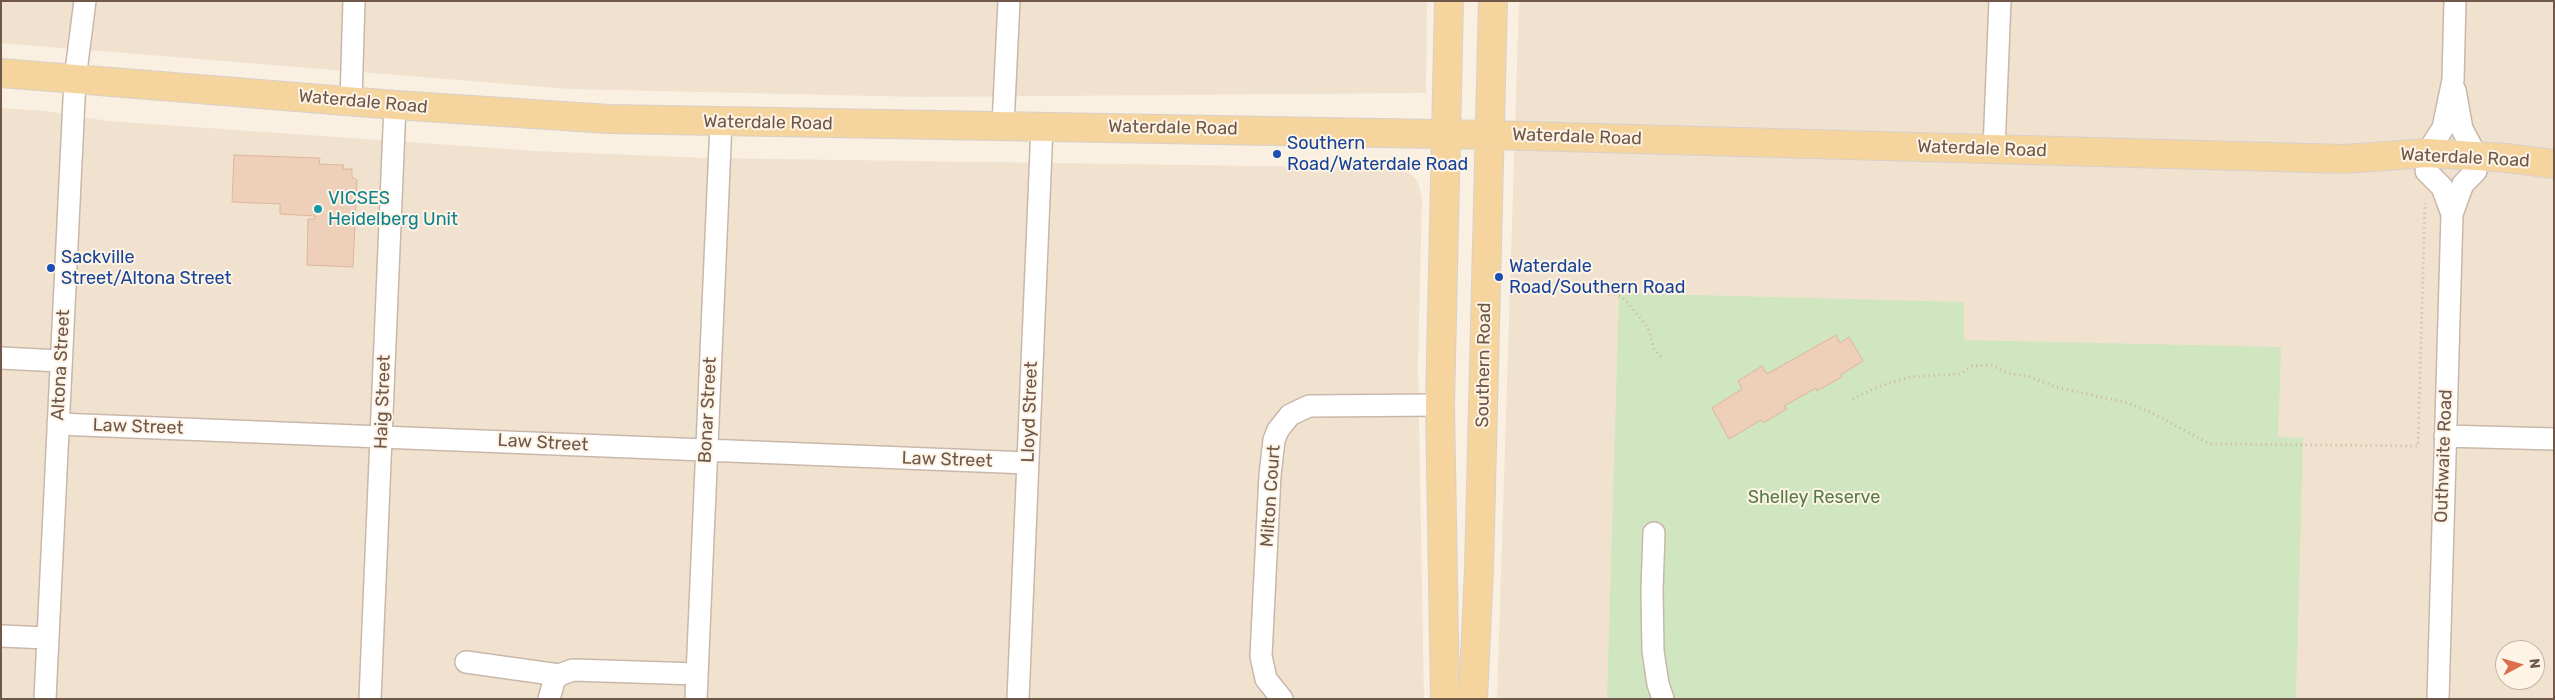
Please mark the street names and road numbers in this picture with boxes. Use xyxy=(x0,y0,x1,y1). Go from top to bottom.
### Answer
street label: Waterdale Road xyxy=(297,86,429,118)
street label: Waterdale Road xyxy=(703,111,833,135)
street label: Waterdale Road xyxy=(1108,116,1238,140)
street label: Waterdale Road xyxy=(1512,124,1642,150)
street label: Waterdale Road xyxy=(1917,136,2047,162)
street label: Waterdale Road xyxy=(2400,144,2530,172)
street label: Southern Road xyxy=(1472,302,1496,428)
street label: Altona Street xyxy=(47,309,75,421)
street label: Haig Street xyxy=(371,354,395,450)
street label: Bonar Street xyxy=(694,356,722,464)
street label: Lloyd Street xyxy=(1017,361,1043,463)
street label: Outhwaite Road xyxy=(2431,389,2457,523)
street label: Law Street xyxy=(92,415,184,439)
street label: Law Street xyxy=(497,430,589,456)
street label: Milton Court xyxy=(1257,444,1285,548)
street label: Law Street xyxy=(901,448,993,472)

